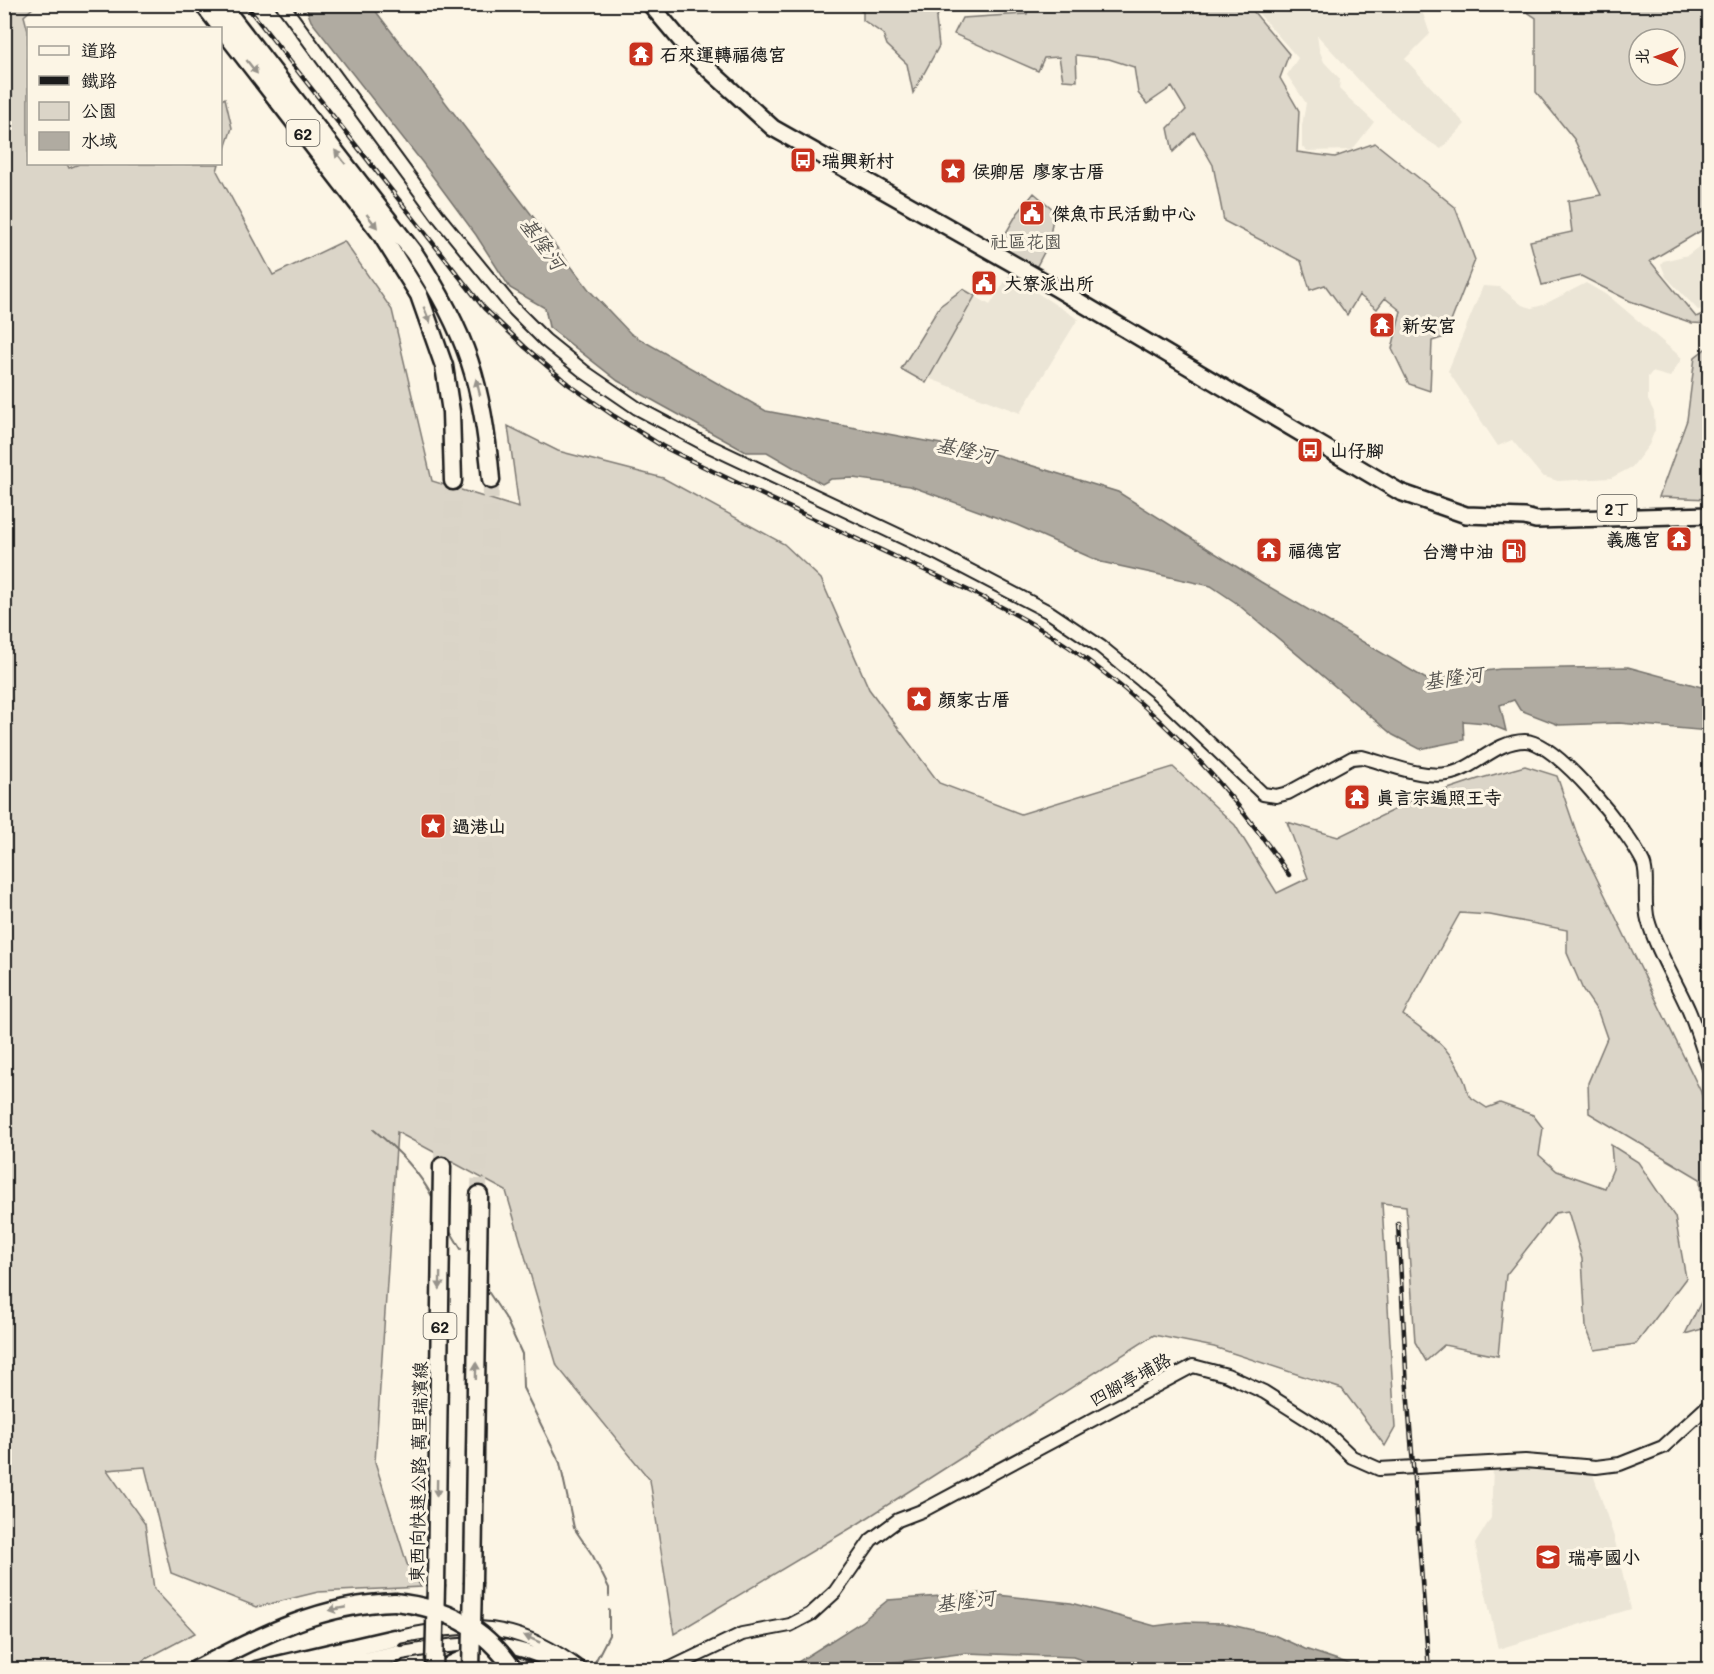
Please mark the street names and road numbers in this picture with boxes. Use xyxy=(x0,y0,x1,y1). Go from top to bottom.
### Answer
road number: 62 xyxy=(286,120,320,146)
road number: 2丁 xyxy=(1598,495,1636,521)
road number: 62 xyxy=(424,1313,456,1339)
street label: 四腳亭埔路 xyxy=(1085,1347,1175,1411)
street label: 東西向快速公路 萬里瑞濱線 xyxy=(404,1361,432,1583)

